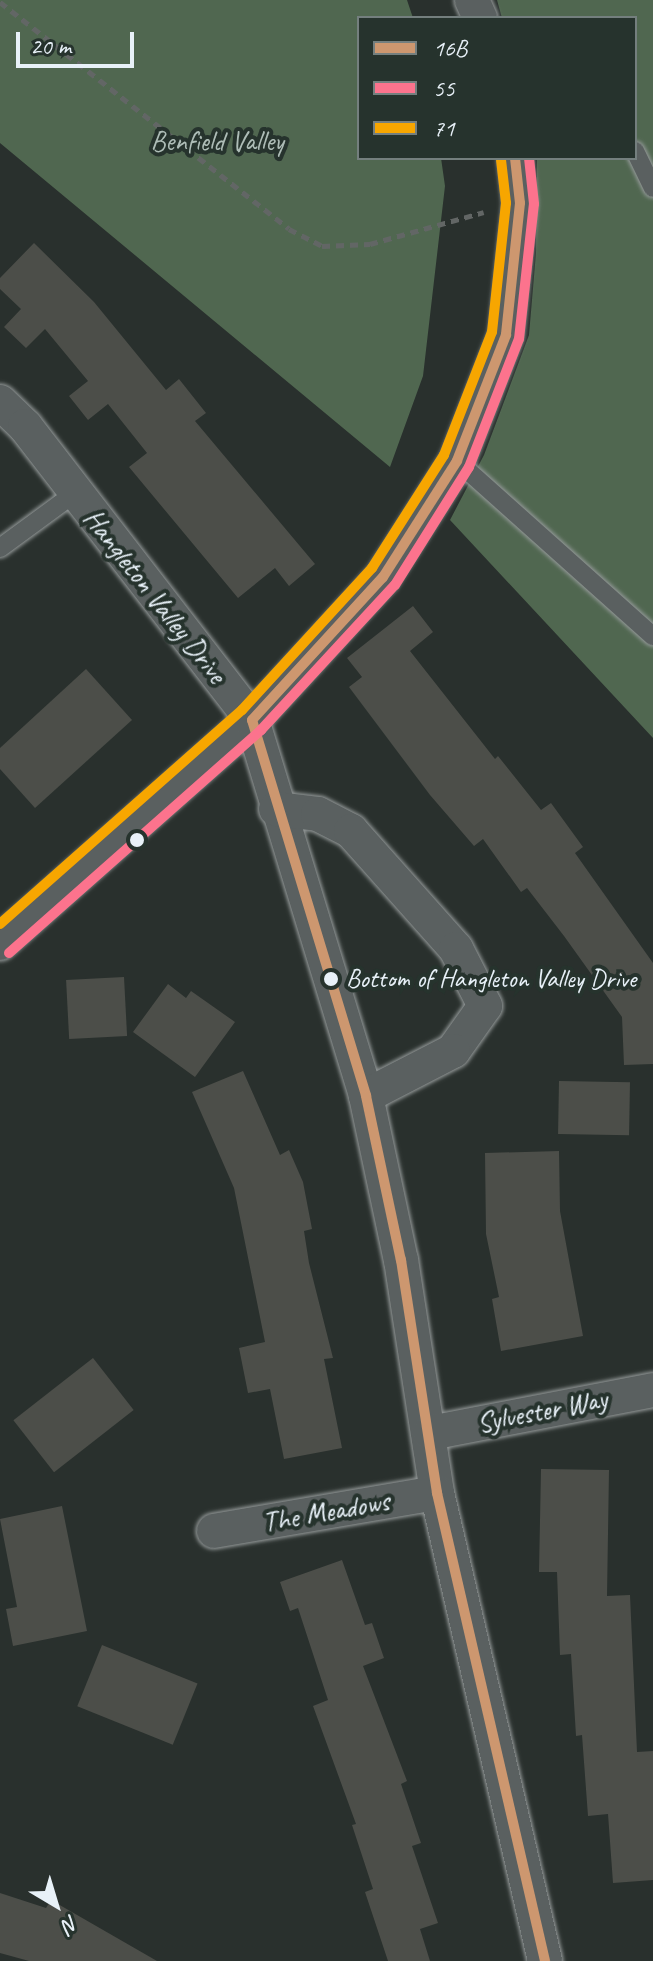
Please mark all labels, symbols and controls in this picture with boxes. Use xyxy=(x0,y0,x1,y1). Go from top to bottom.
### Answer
scale bar xyxy=(20,16,138,66)
legend xyxy=(357,16,637,160)
text: 20 m xyxy=(30,31,71,61)
text: 16B xyxy=(433,33,467,63)
text: 55 xyxy=(433,73,455,103)
text: 71 xyxy=(433,113,455,143)
park label: Benfield Valley xyxy=(150,124,284,158)
street label: Hangleton Valley Drive xyxy=(76,502,234,690)
unlabelled marker xyxy=(129,832,145,848)
place label: Bottom of Hangleton Valley Drive xyxy=(346,963,636,995)
marker: Bottom of Hangleton Valley Drive xyxy=(323,971,339,987)
street label: Sylvester Way xyxy=(474,1382,610,1440)
street label: The Meadows xyxy=(260,1484,392,1540)
north arrow xyxy=(16,1865,96,1945)
text: N xyxy=(57,1909,85,1939)

